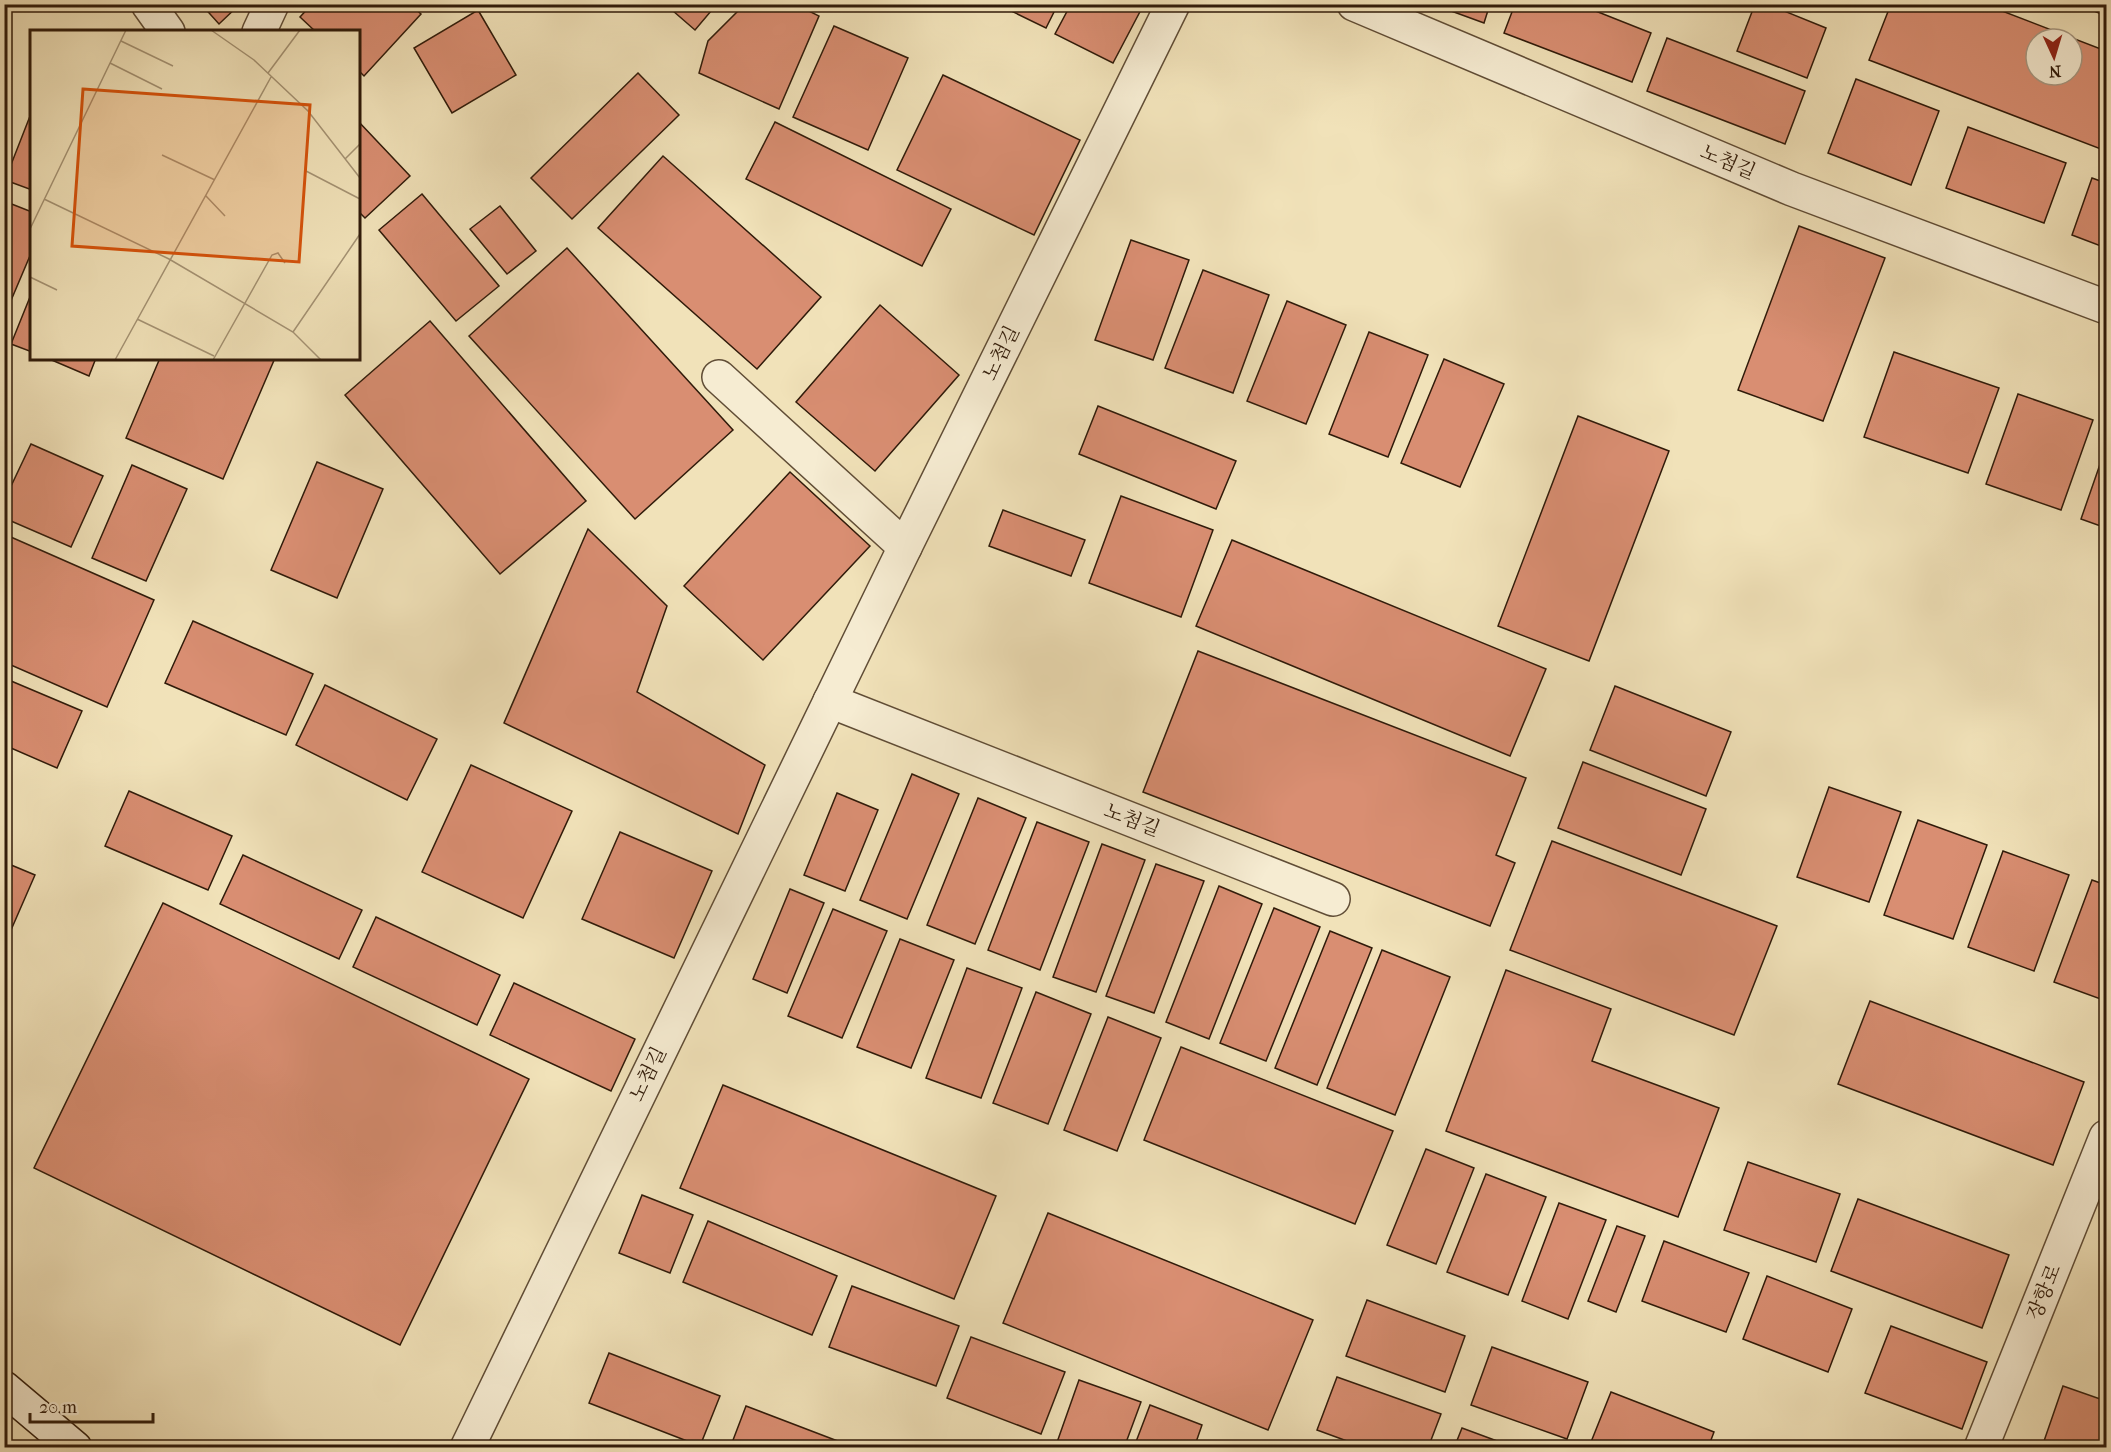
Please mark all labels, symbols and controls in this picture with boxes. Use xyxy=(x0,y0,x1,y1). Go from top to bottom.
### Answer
north arrow xyxy=(2024,27,2084,87)
inset map xyxy=(30,30,360,360)
text: N xyxy=(2047,62,2062,81)
street label: 노첨길 xyxy=(1697,140,1759,184)
street label: 노첨길 xyxy=(978,322,1024,384)
street label: 노첨길 xyxy=(1101,799,1163,841)
street label: 노첨길 xyxy=(625,1043,671,1105)
street label: 장항로 xyxy=(2022,1261,2066,1323)
scale bar xyxy=(30,1386,153,1424)
text: 20 m xyxy=(39,1397,77,1418)

